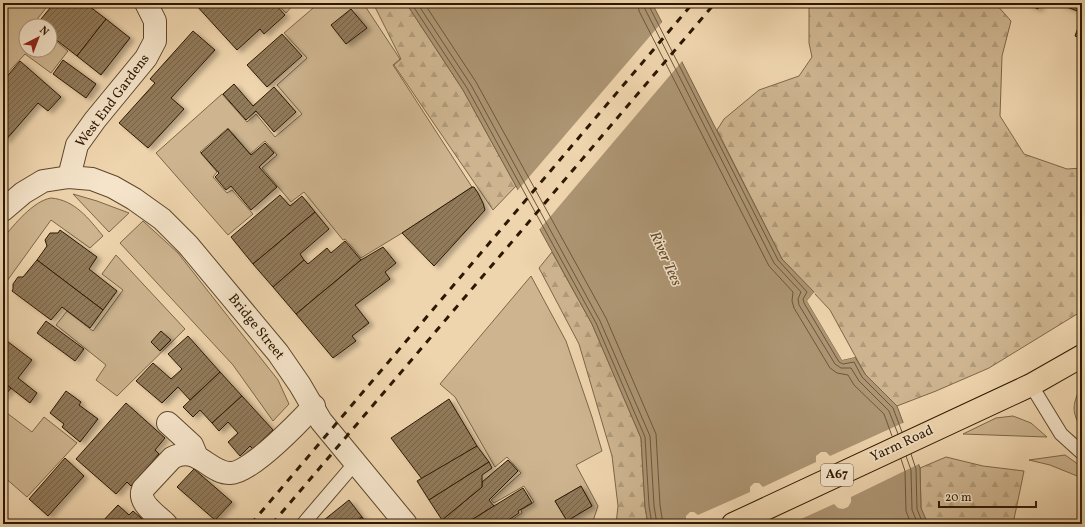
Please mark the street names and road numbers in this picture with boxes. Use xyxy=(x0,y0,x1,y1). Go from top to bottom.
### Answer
street label: West End Gardens xyxy=(72,50,154,152)
street label: Bridge Street xyxy=(223,290,289,364)
street label: Yarm Road xyxy=(867,421,937,467)
road number: A67 xyxy=(821,464,853,486)

